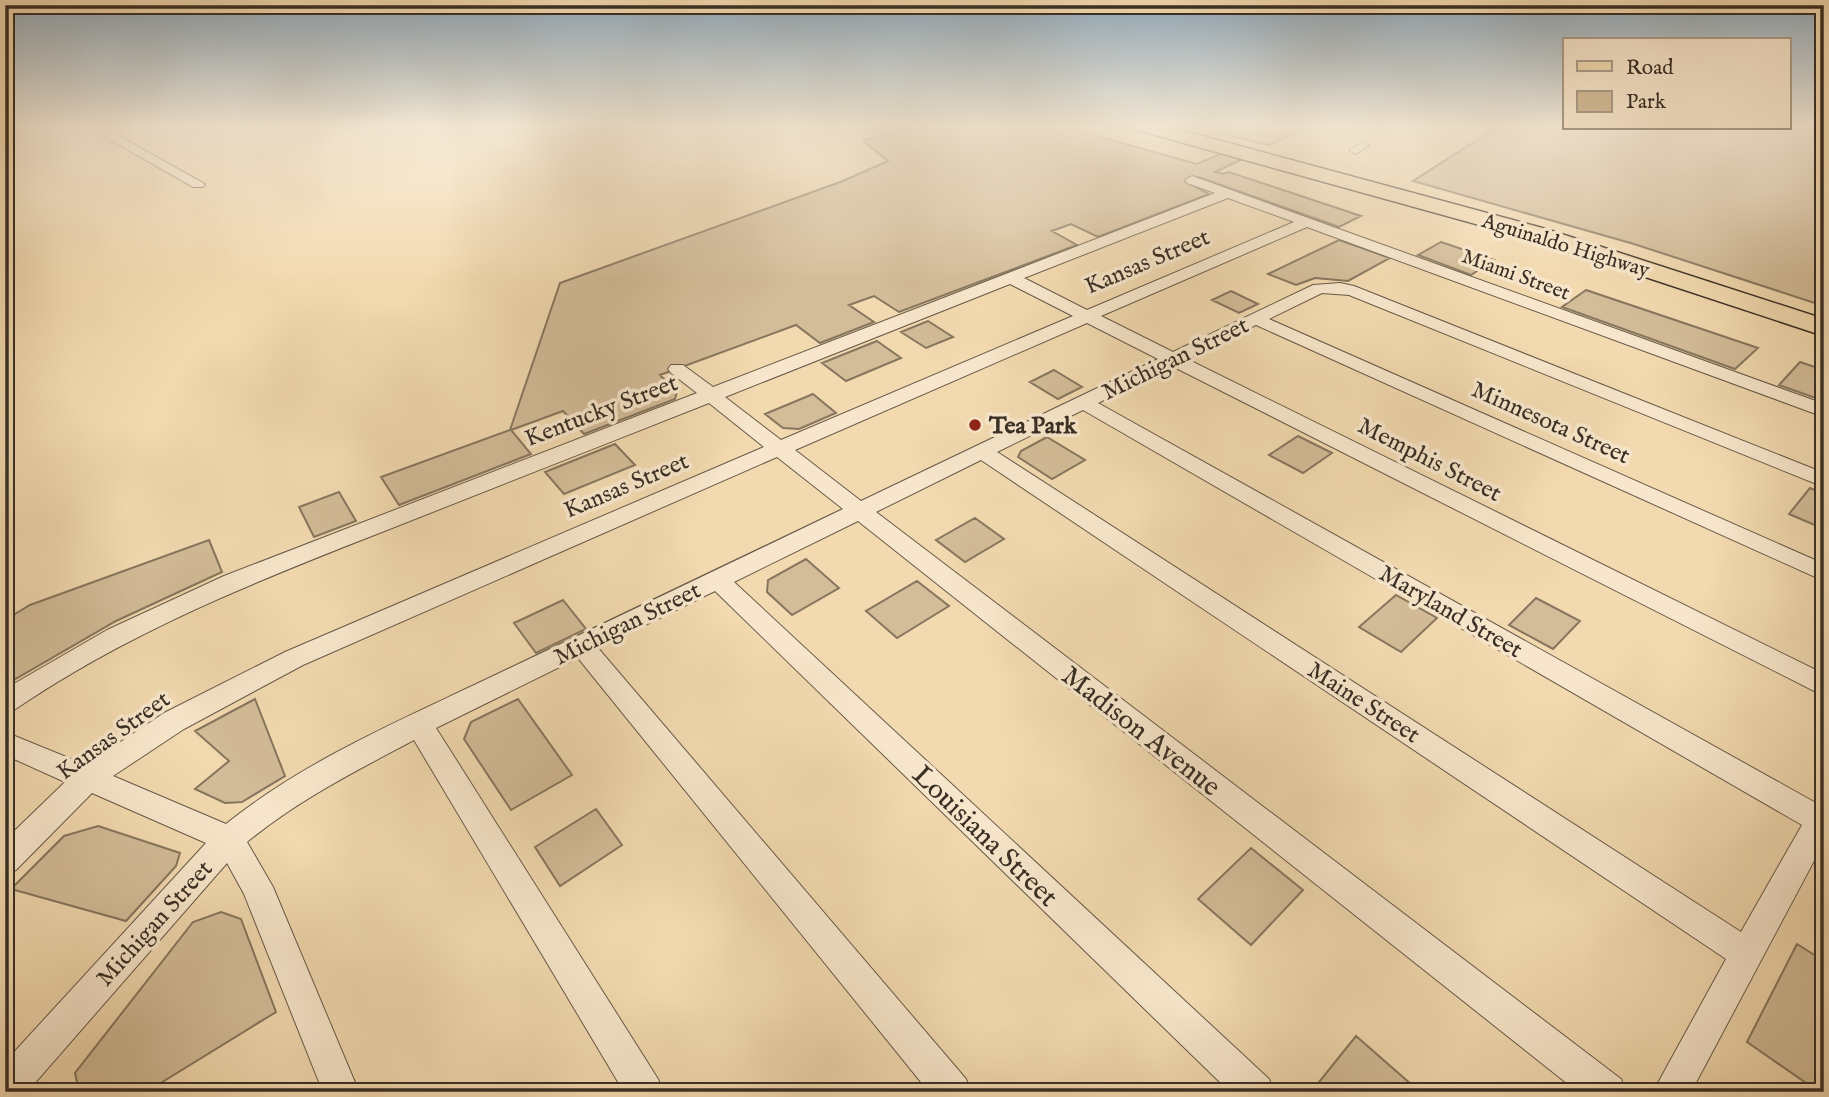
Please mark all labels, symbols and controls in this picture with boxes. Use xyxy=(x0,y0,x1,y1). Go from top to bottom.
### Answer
legend xyxy=(1563,38,1790,130)
text: Road xyxy=(1626,55,1674,82)
text: Park xyxy=(1626,89,1667,116)
street label: Aguinaldo Highway xyxy=(1477,208,1653,285)
street label: Kansas Street xyxy=(1080,222,1215,303)
street label: Miami Street xyxy=(1458,243,1573,307)
street label: Michigan Street xyxy=(1097,310,1254,408)
street label: Kentucky Street xyxy=(521,368,683,455)
street label: Minnesota Street xyxy=(1466,375,1635,472)
place label: Tea Park xyxy=(988,411,1078,442)
street label: Memphis Street xyxy=(1352,411,1506,510)
marker: Tea Park xyxy=(967,417,983,433)
street label: Kansas Street xyxy=(559,446,694,527)
street label: Maryland Street xyxy=(1373,559,1528,666)
street label: Michigan Street xyxy=(549,575,706,673)
street label: Maine Street xyxy=(1301,655,1425,751)
street label: Madison Avenue xyxy=(1054,659,1227,805)
street label: Kansas Street xyxy=(51,685,177,788)
street label: Louisiana Street xyxy=(904,758,1065,915)
street label: Michigan Street xyxy=(90,854,220,994)

